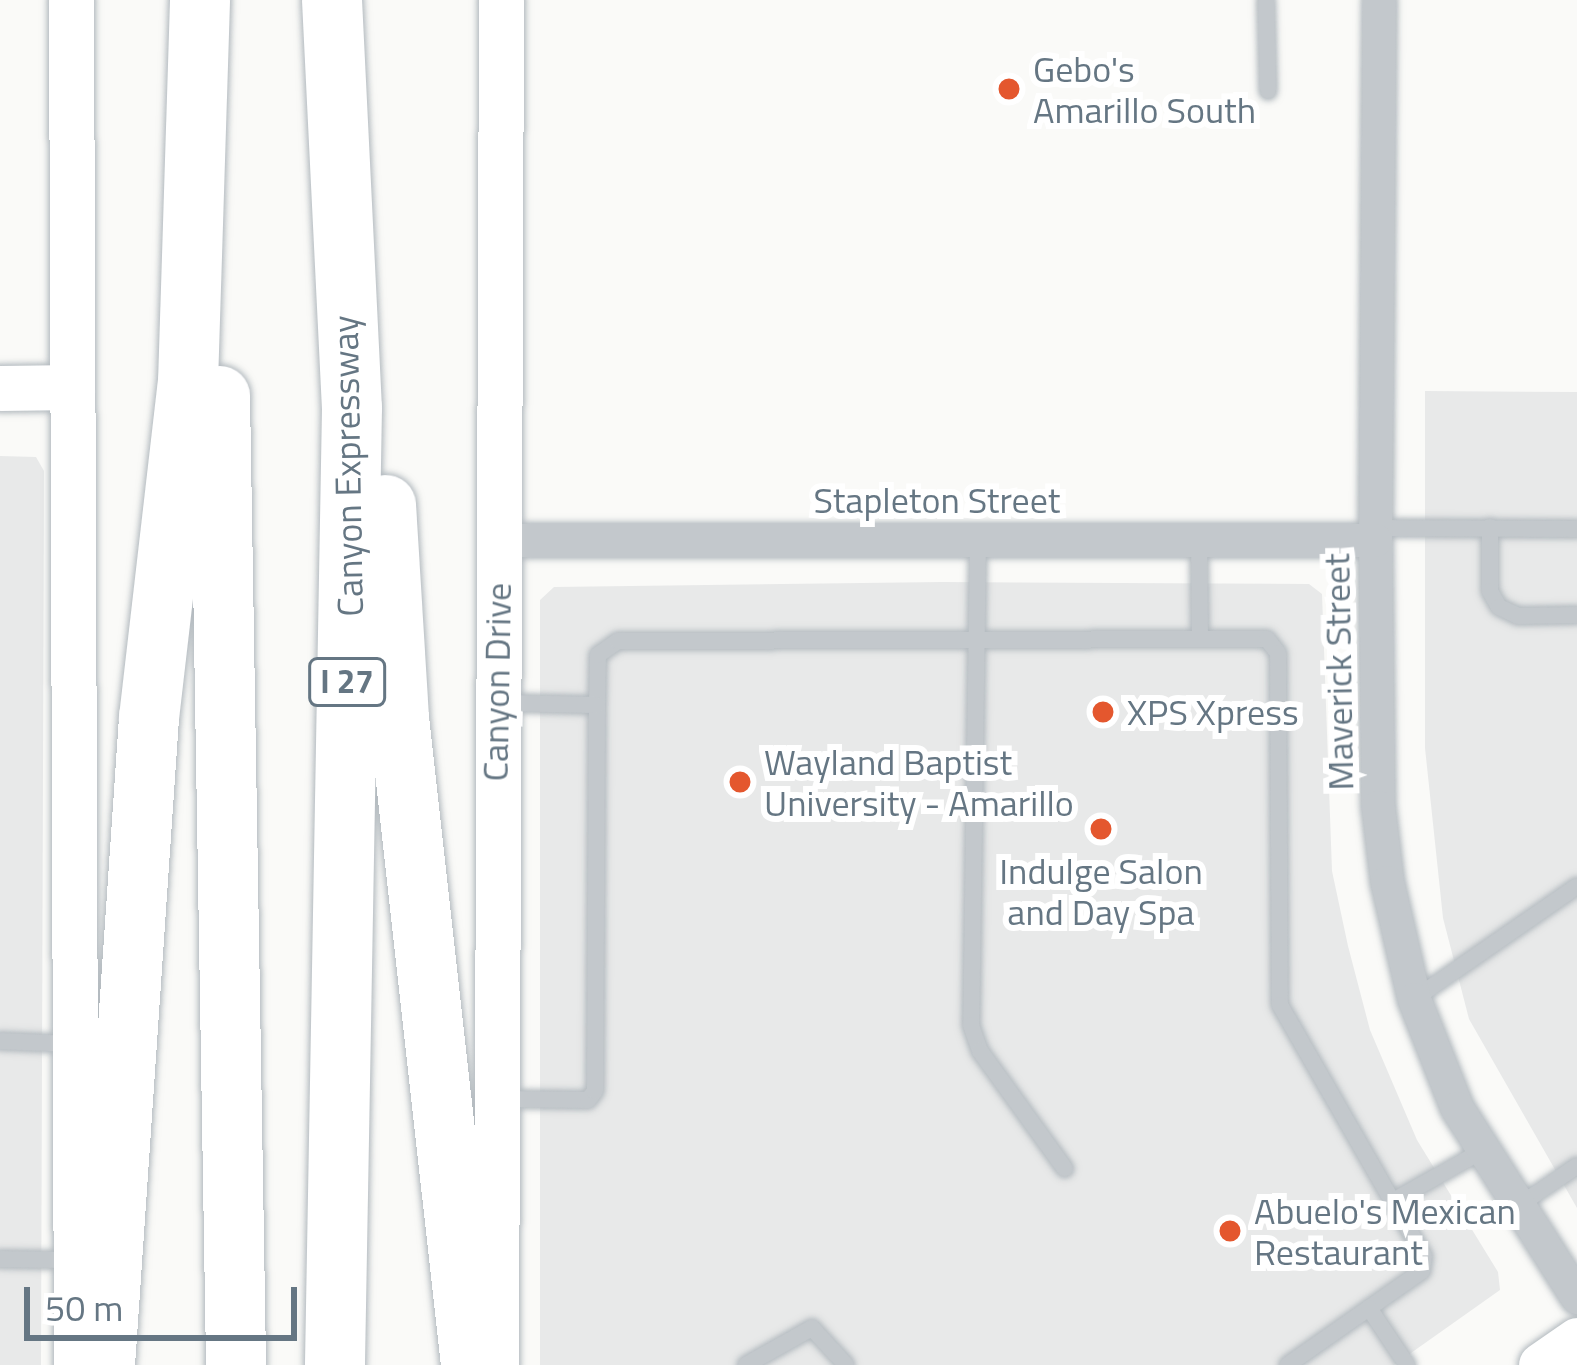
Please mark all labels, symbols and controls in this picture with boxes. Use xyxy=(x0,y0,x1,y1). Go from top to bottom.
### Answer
place label: Gebo's Amarillo South xyxy=(1033,46,1256,131)
marker: Gebo's Amarillo South xyxy=(996,76,1022,102)
street label: Canyon Expressway xyxy=(323,315,371,617)
street label: Stapleton Street xyxy=(814,478,1060,522)
street label: Maverick Street xyxy=(1314,553,1362,791)
street label: Canyon Drive xyxy=(473,582,519,782)
road number: I 27 xyxy=(308,655,386,709)
place label: XPS Xpress xyxy=(1127,690,1299,734)
marker: XPS Xpress xyxy=(1090,699,1116,725)
place label: Wayland Baptist University - Amarillo xyxy=(764,739,1074,824)
marker: Wayland Baptist University - Amarillo xyxy=(727,769,753,795)
marker: Indulge Salon and Day Spa xyxy=(1088,816,1114,842)
place label: Indulge Salon and Day Spa xyxy=(999,848,1203,933)
place label: Abuelo's Mexican Restaurant xyxy=(1254,1188,1516,1273)
marker: Abuelo's Mexican Restaurant xyxy=(1217,1218,1243,1244)
scale bar xyxy=(30,1263,303,1337)
text: 50 m xyxy=(45,1280,123,1335)

